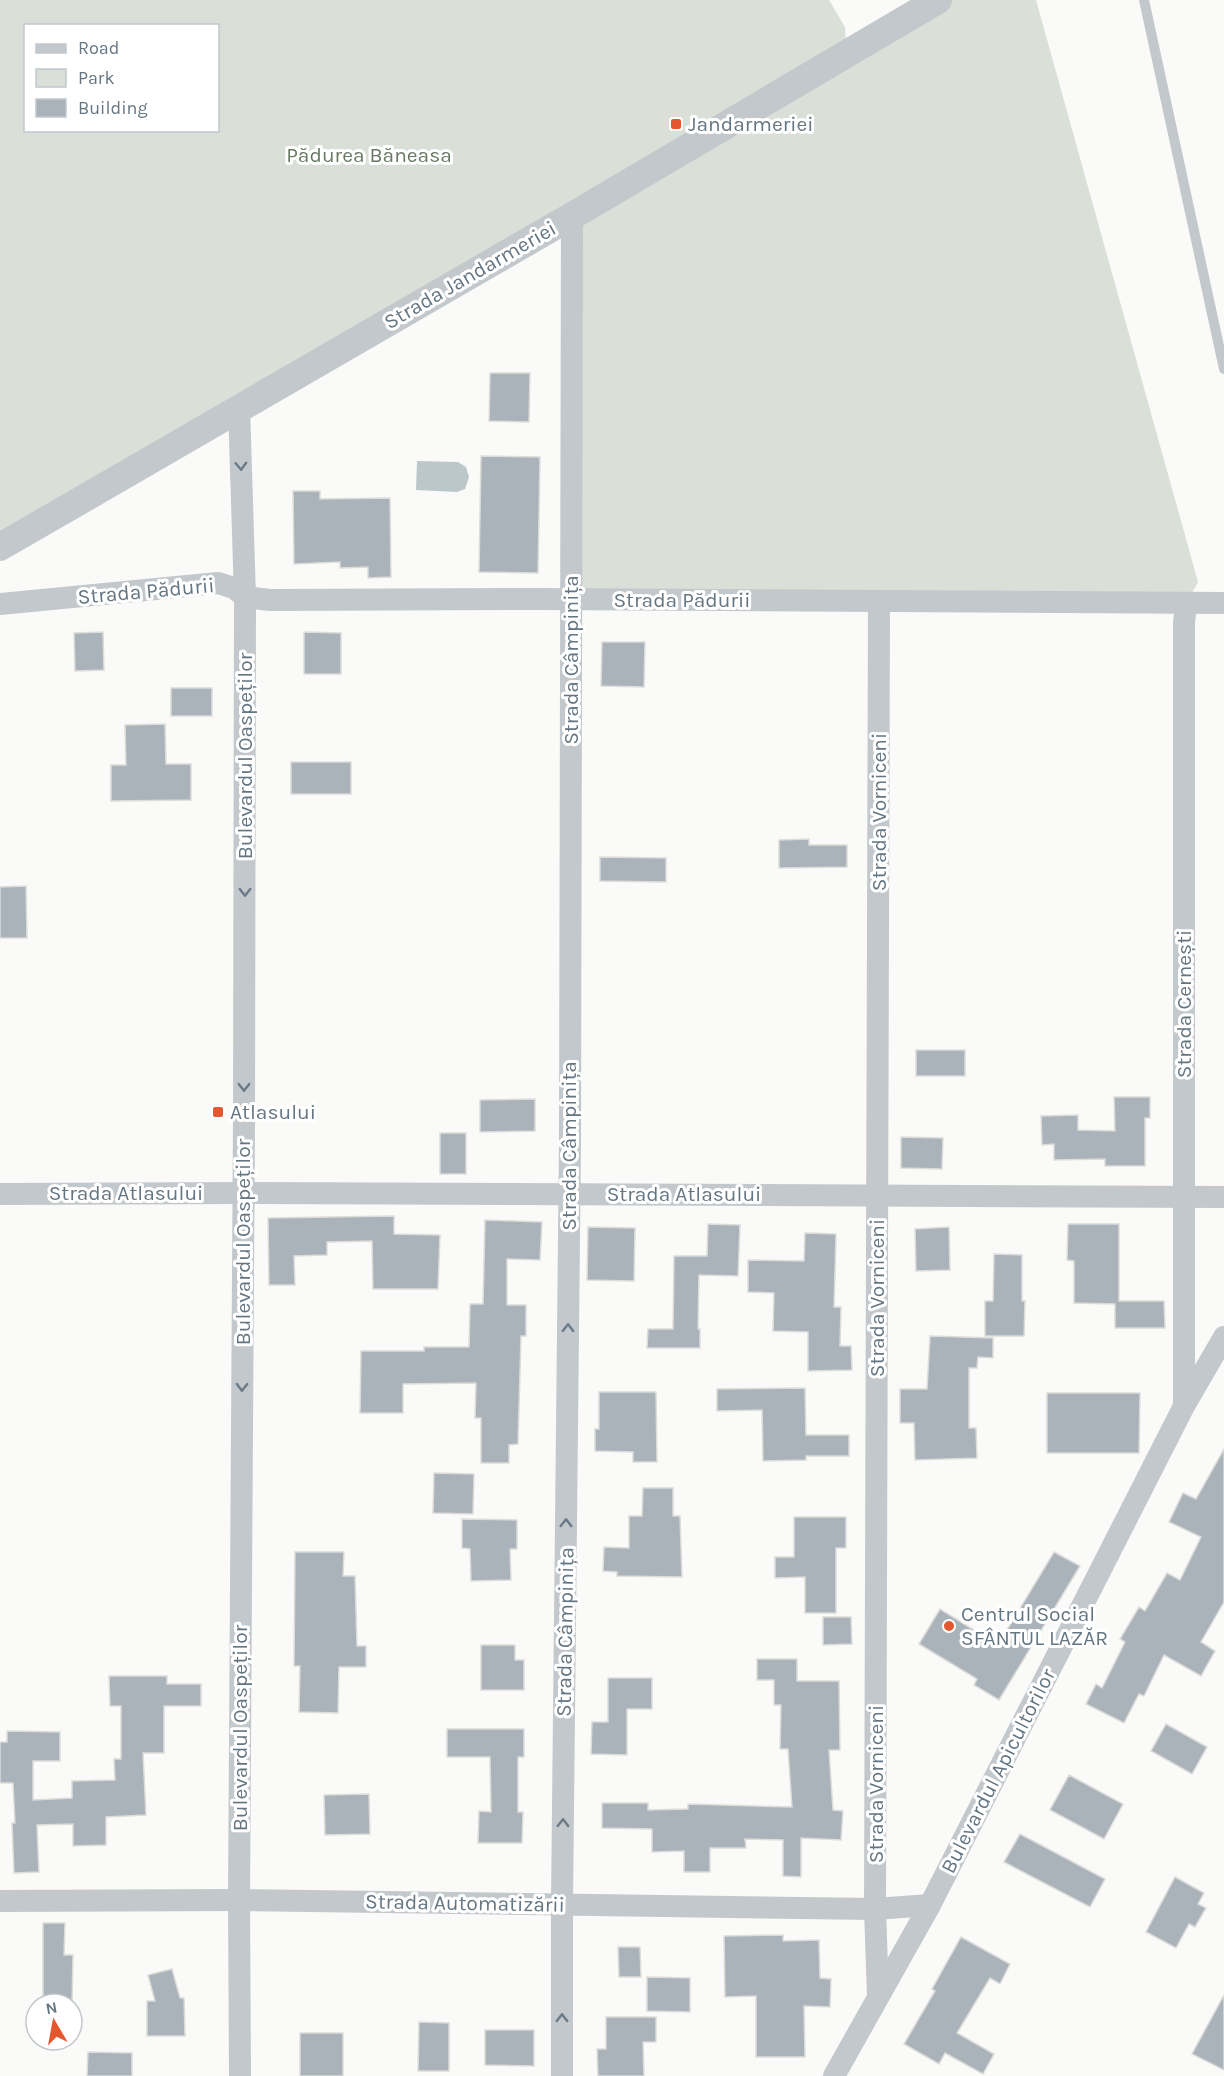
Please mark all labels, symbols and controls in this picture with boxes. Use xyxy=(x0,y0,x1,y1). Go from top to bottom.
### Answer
legend xyxy=(24,24,219,132)
text: Road xyxy=(78,37,119,59)
text: Park xyxy=(78,67,115,89)
text: Building xyxy=(78,97,148,119)
place label: Jandarmeriei xyxy=(688,112,814,136)
marker: Jandarmeriei xyxy=(669,117,683,131)
park label: Pădurea Băneasa xyxy=(286,143,452,167)
street label: Strada Jandarmeriei xyxy=(380,216,560,334)
one-way arrow xyxy=(235,461,248,470)
street label: Strada Pădurii xyxy=(77,573,215,609)
street label: Strada Câmpinița xyxy=(559,575,583,745)
street label: Strada Pădurii xyxy=(613,588,751,612)
street label: Bulevardul Oaspeților xyxy=(233,652,257,859)
street label: Strada Vorniceni xyxy=(867,733,891,891)
one-way arrow xyxy=(239,887,251,896)
street label: Strada Cernești xyxy=(1172,930,1196,1078)
street label: Strada Câmpinița xyxy=(557,1061,581,1231)
one-way arrow xyxy=(238,1082,250,1091)
place label: Atlasului xyxy=(230,1100,316,1124)
marker: Atlasului xyxy=(211,1105,225,1119)
street label: Bulevardul Oaspeților xyxy=(231,1138,255,1345)
street label: Strada Atlasului xyxy=(49,1181,203,1205)
street label: Strada Atlasului xyxy=(607,1182,761,1206)
street label: Strada Vorniceni xyxy=(865,1219,889,1377)
one-way arrow xyxy=(562,1323,574,1332)
one-way arrow xyxy=(236,1382,248,1391)
one-way arrow xyxy=(560,1518,572,1527)
street label: Strada Câmpinița xyxy=(552,1547,578,1717)
place label: Centrul Social SFÂNTUL LAZĂR xyxy=(961,1602,1108,1650)
marker: Centrul Social SFÂNTUL LAZĂR xyxy=(942,1619,956,1633)
street label: Bulevardul Oaspeților xyxy=(228,1624,252,1831)
street label: Bulevardul Apicultorilor xyxy=(936,1664,1060,1877)
street label: Strada Vorniceni xyxy=(864,1705,888,1863)
one-way arrow xyxy=(557,1818,569,1827)
street label: Strada Automatizării xyxy=(365,1889,565,1917)
north arrow xyxy=(24,1992,84,2052)
text: N xyxy=(44,1997,59,2018)
one-way arrow xyxy=(556,2013,568,2022)

